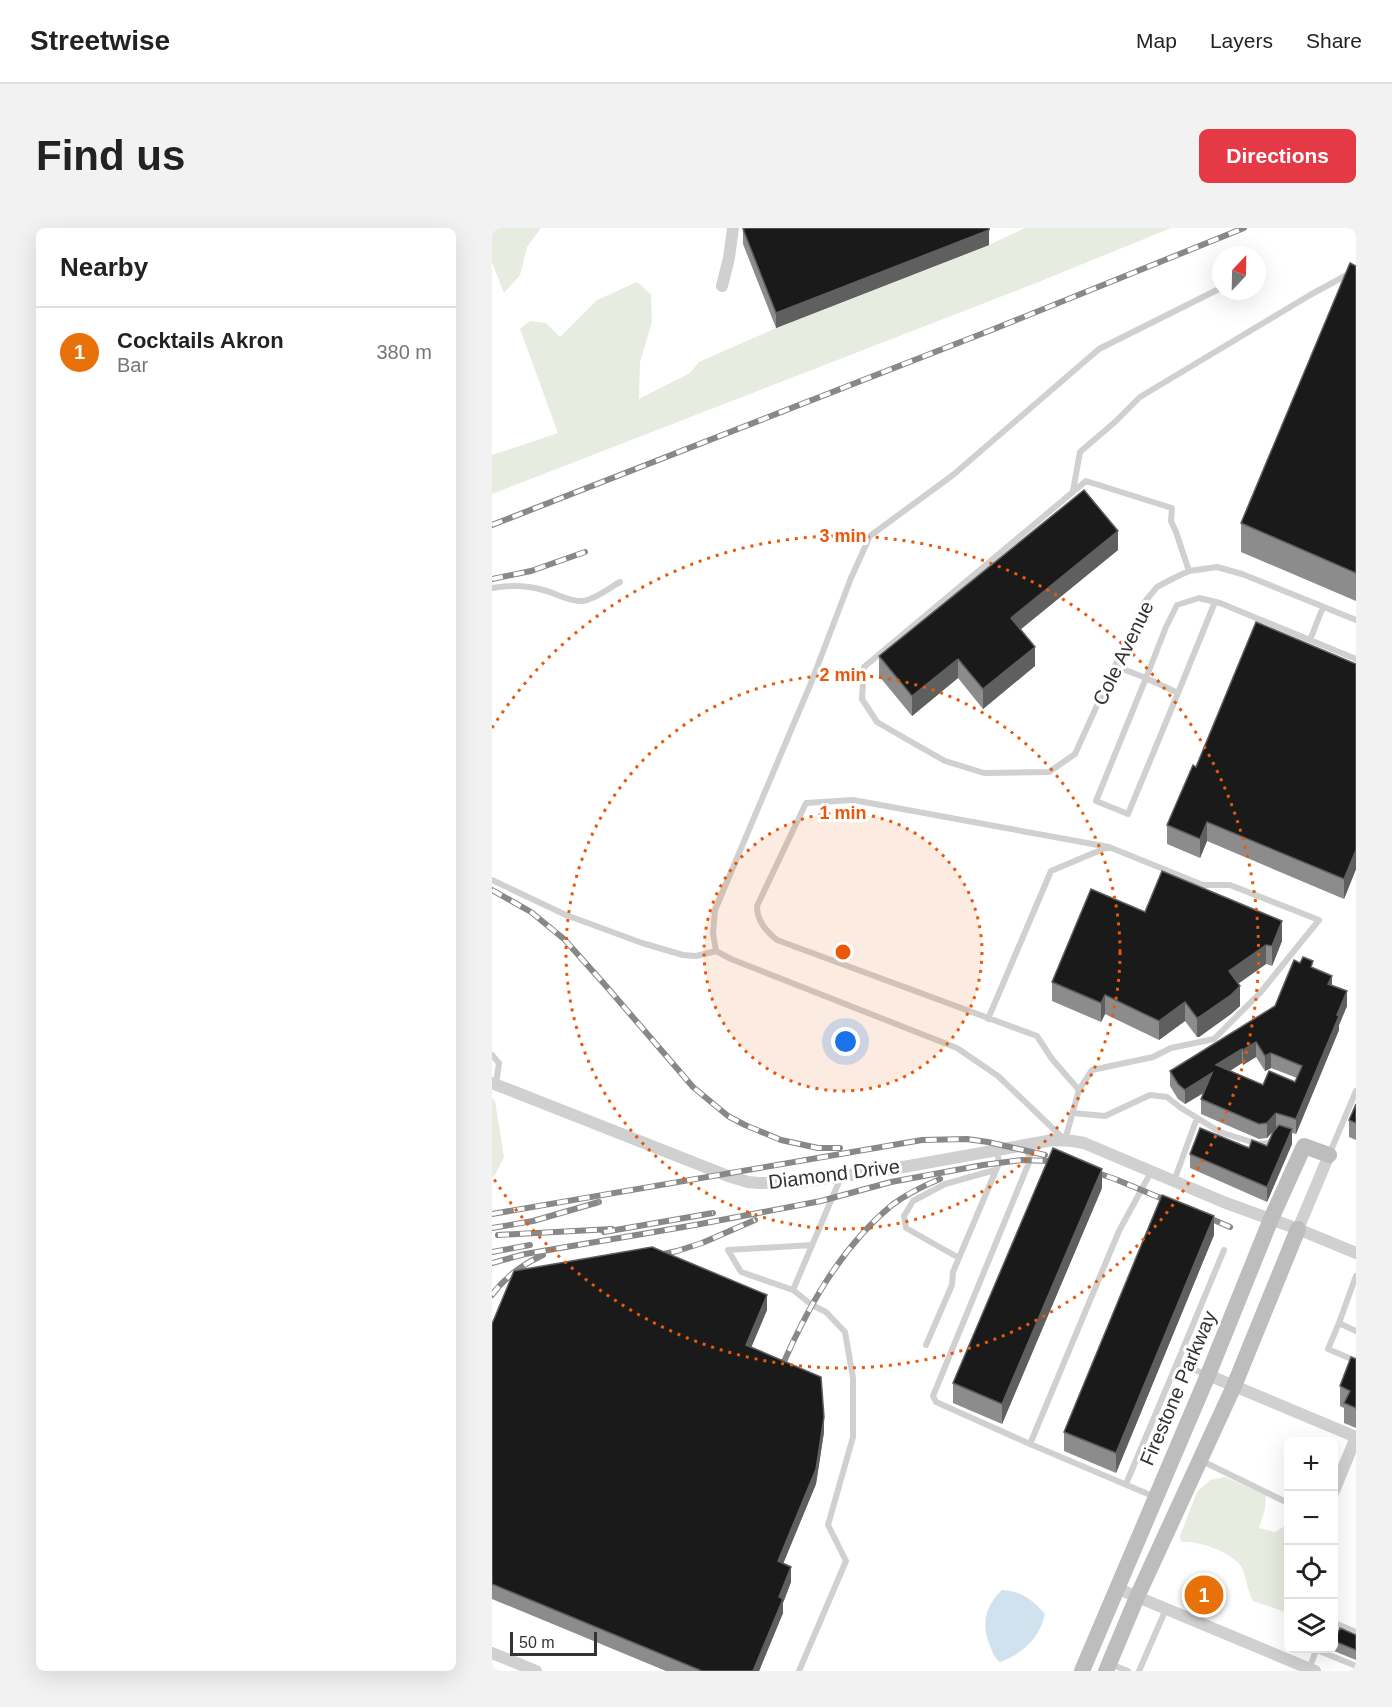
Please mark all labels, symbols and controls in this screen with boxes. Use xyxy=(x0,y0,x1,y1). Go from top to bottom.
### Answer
text: Streetwise xyxy=(30,25,170,56)
text: Map xyxy=(1136,29,1177,52)
text: Layers xyxy=(1210,29,1273,52)
text: Share xyxy=(1306,29,1362,52)
button: Directions xyxy=(1199,129,1356,183)
text: Find us xyxy=(36,132,185,179)
north arrow xyxy=(1212,246,1266,300)
text: Nearby xyxy=(60,252,148,282)
text: Cocktails Akron xyxy=(117,328,284,353)
text: 1 xyxy=(74,341,85,363)
text: 380 m xyxy=(376,341,432,363)
text: Bar xyxy=(117,354,148,376)
text: 3 min xyxy=(819,526,867,546)
street label: Cole Avenue xyxy=(1088,597,1158,709)
text: 2 min xyxy=(819,665,867,685)
text: 1 min xyxy=(819,803,867,823)
centre of rings xyxy=(833,942,853,962)
your location xyxy=(831,1027,860,1056)
street label: Diamond Drive xyxy=(767,1155,901,1193)
street label: Firestone Parkway xyxy=(1136,1307,1220,1469)
map controls xyxy=(1284,1437,1338,1653)
button: + xyxy=(1284,1437,1338,1491)
button: − xyxy=(1284,1491,1338,1545)
button: locate xyxy=(1284,1545,1338,1599)
pin: 1 xyxy=(1184,1572,1224,1618)
button: layers xyxy=(1284,1599,1338,1653)
scale bar xyxy=(510,1629,597,1656)
text: 50 m xyxy=(519,1634,555,1651)

